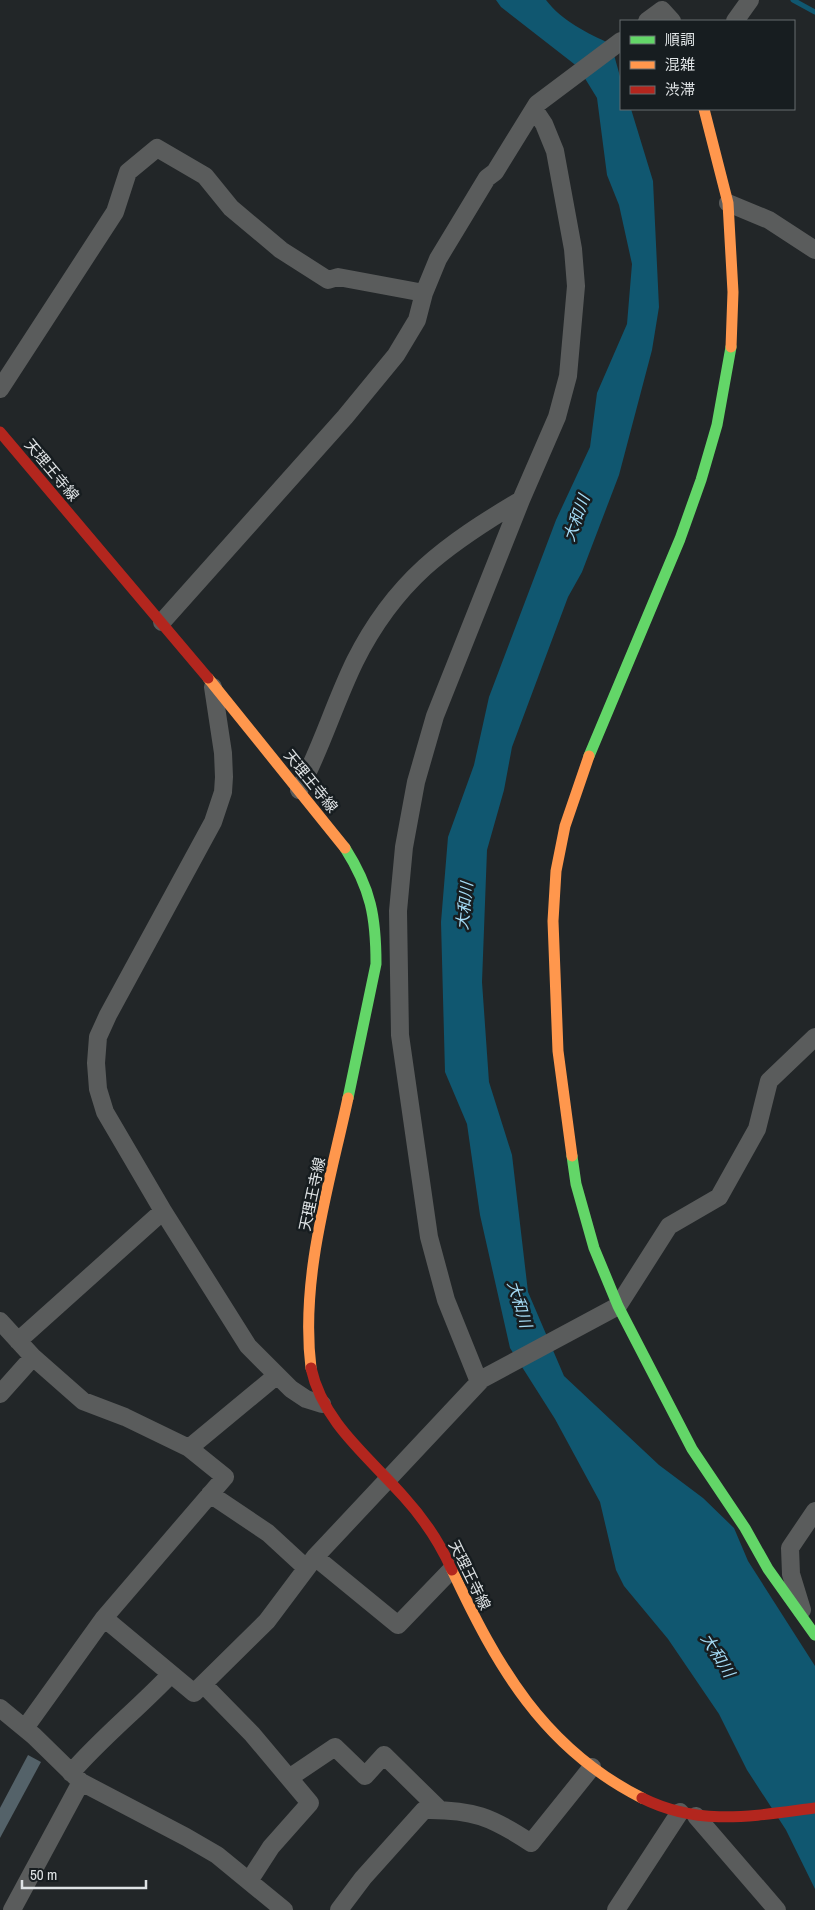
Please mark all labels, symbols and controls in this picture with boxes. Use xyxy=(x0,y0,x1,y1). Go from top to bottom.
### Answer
legend xyxy=(620,20,795,110)
text: 順調 xyxy=(665,29,695,50)
text: 混雑 xyxy=(665,54,695,75)
text: 渋滞 xyxy=(665,79,695,100)
street label: 天理王寺線 xyxy=(20,435,84,505)
water label: 大和川 xyxy=(557,490,595,544)
street label: 天理王寺線 xyxy=(279,745,343,817)
water label: 大和川 xyxy=(451,879,478,931)
street label: 天理王寺線 xyxy=(294,1155,330,1233)
water label: 大和川 xyxy=(502,1278,538,1332)
street label: 天理王寺線 xyxy=(444,1537,496,1613)
water label: 大和川 xyxy=(696,1629,741,1683)
scale bar xyxy=(22,1858,146,1890)
text: 50 m xyxy=(30,1864,57,1885)

